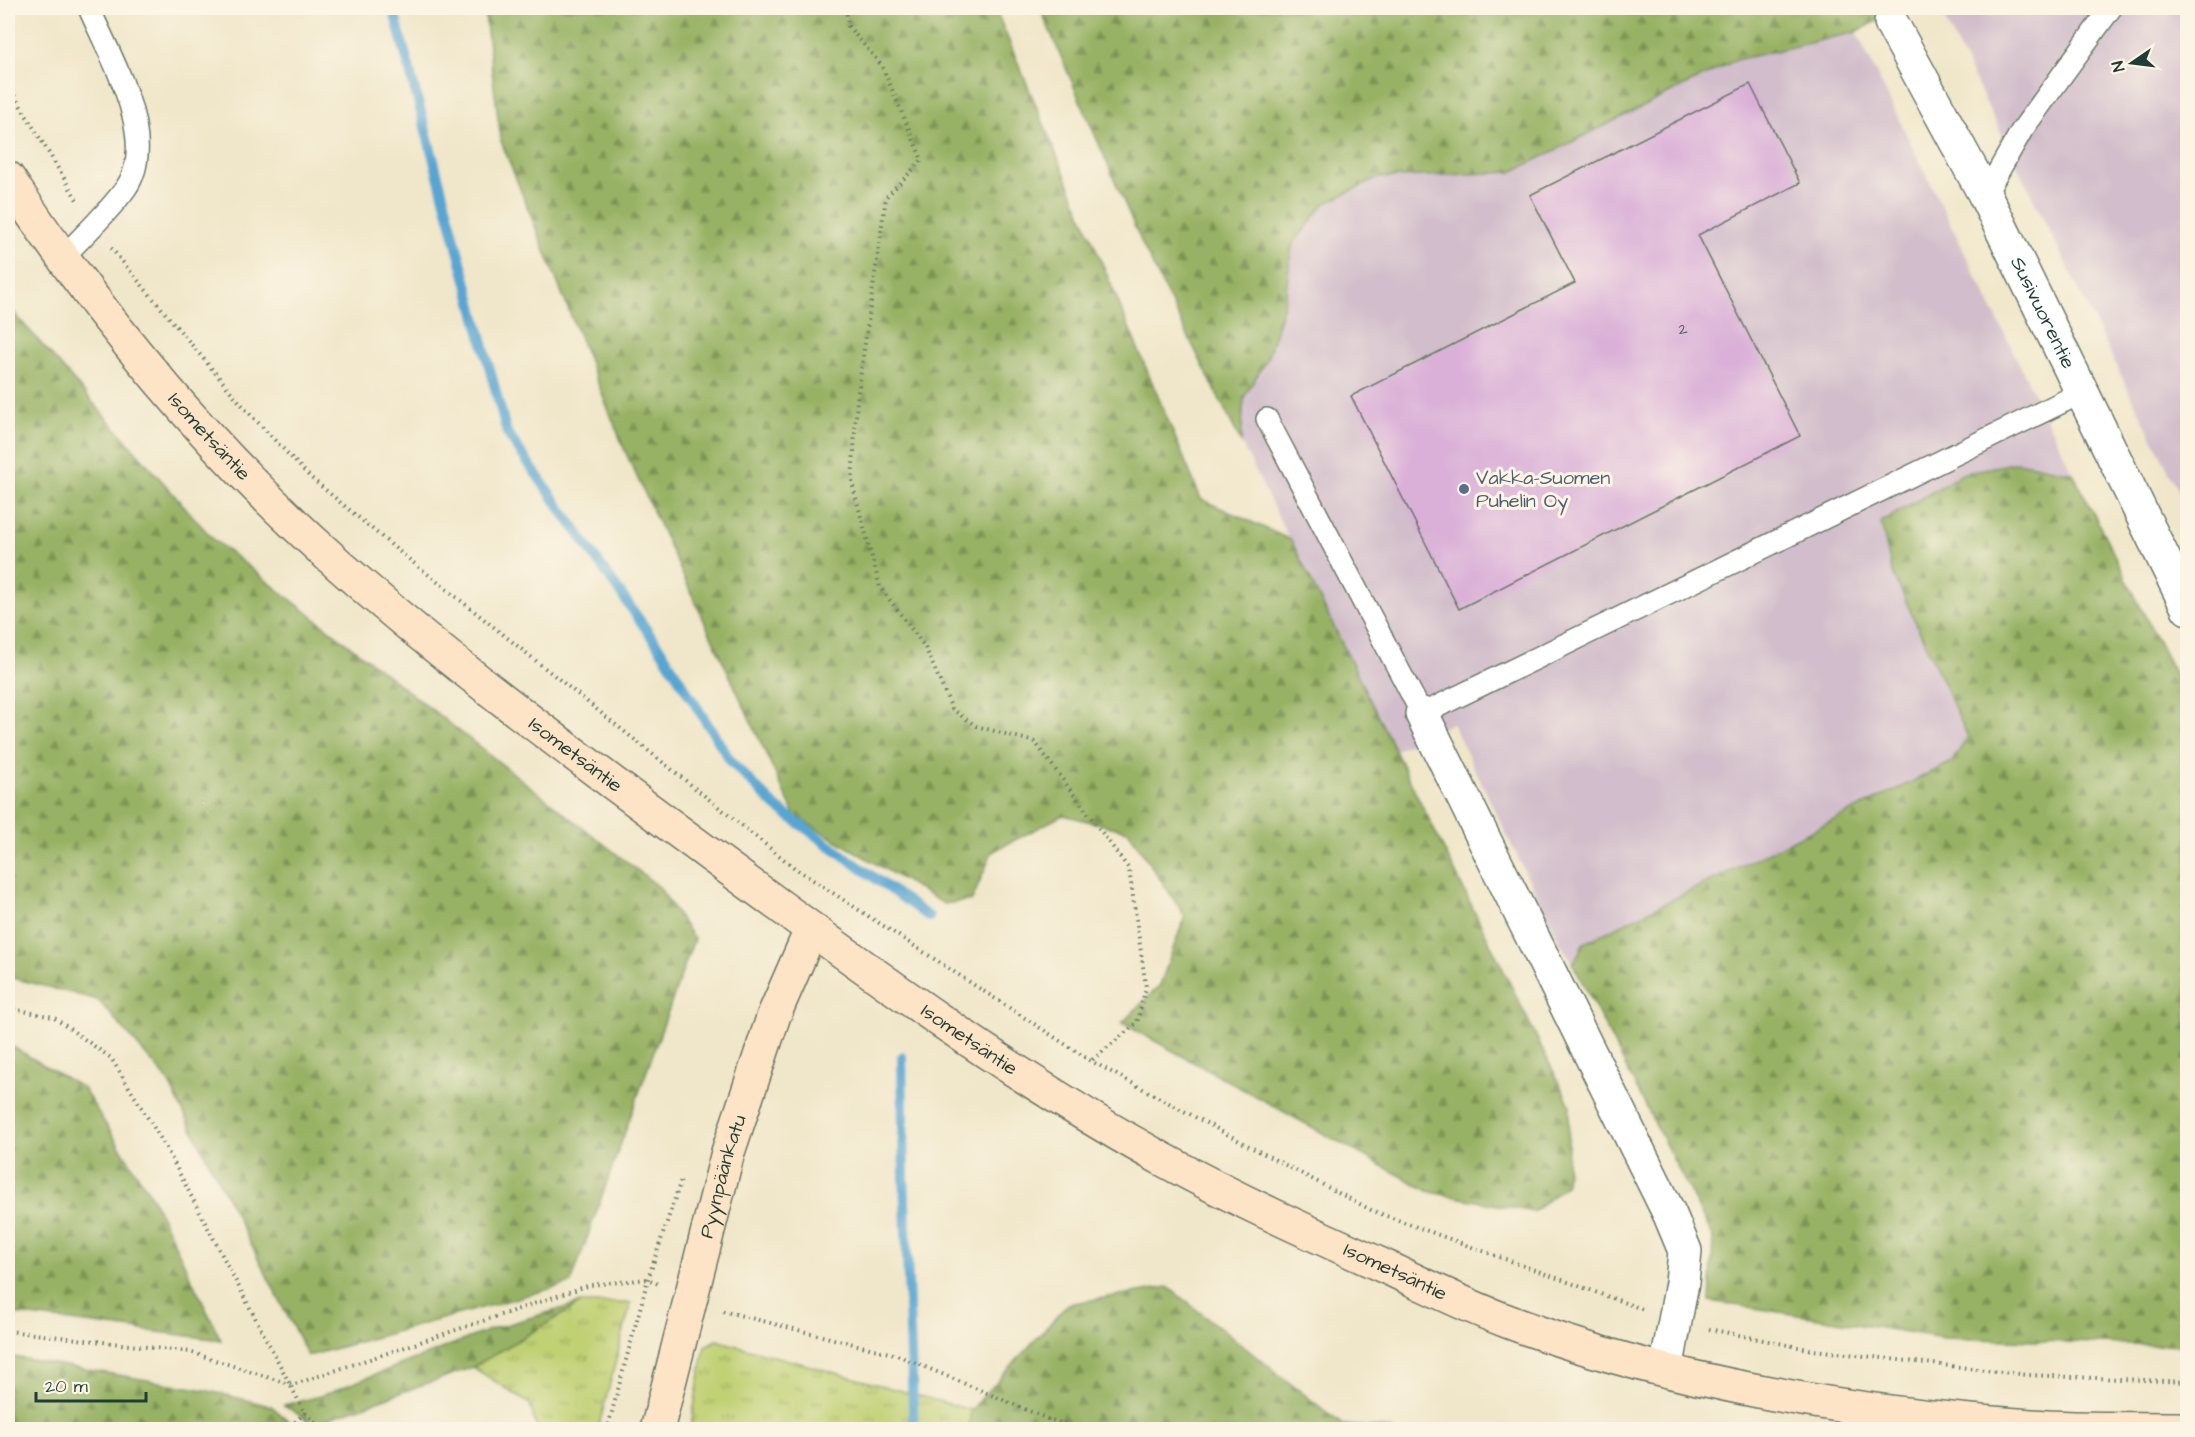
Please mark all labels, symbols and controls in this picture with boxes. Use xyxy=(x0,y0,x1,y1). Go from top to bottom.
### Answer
north arrow xyxy=(2102,33,2162,93)
text: N xyxy=(2107,59,2130,74)
street label: Susivuorentie xyxy=(2003,252,2082,374)
house number: 2 xyxy=(1678,318,1688,340)
street label: Isometsäntie xyxy=(161,386,257,487)
place label: Vakka-Suomen Puhelin Oy xyxy=(1476,464,1610,516)
marker: Vakka-Suomen Puhelin Oy xyxy=(1457,482,1471,496)
street label: Isometsäntie xyxy=(523,710,628,799)
street label: Isometsäntie xyxy=(915,997,1023,1082)
street label: Pyynpäänkatu xyxy=(693,1111,754,1241)
street label: Isometsäntie xyxy=(1339,1236,1452,1308)
scale bar xyxy=(36,1365,146,1403)
text: 20 m xyxy=(45,1374,88,1399)

